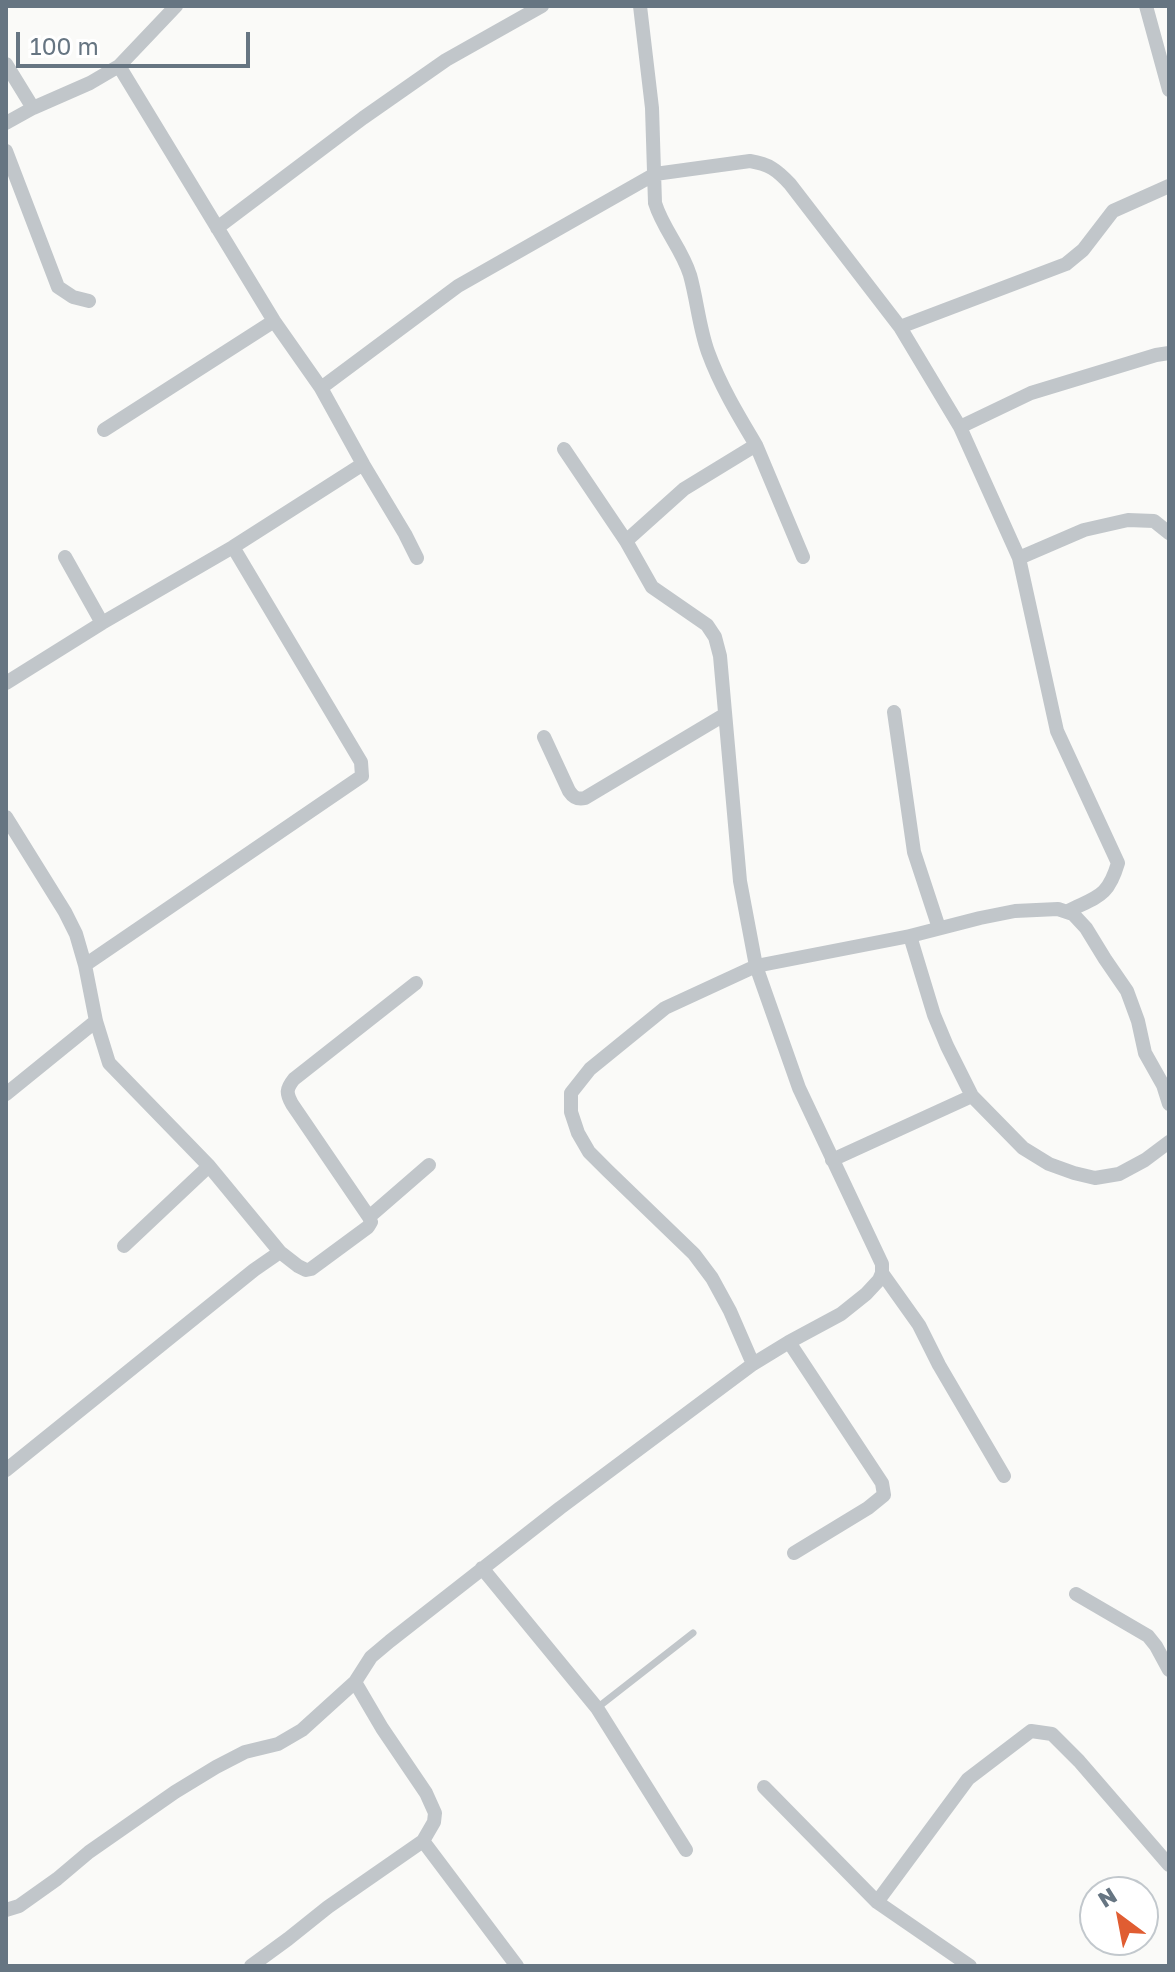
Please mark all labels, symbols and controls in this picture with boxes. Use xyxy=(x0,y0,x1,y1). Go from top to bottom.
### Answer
scale bar xyxy=(20,16,254,66)
text: 100 m xyxy=(30,31,99,60)
north arrow xyxy=(1079,1876,1159,1956)
text: N xyxy=(1093,1881,1121,1913)

